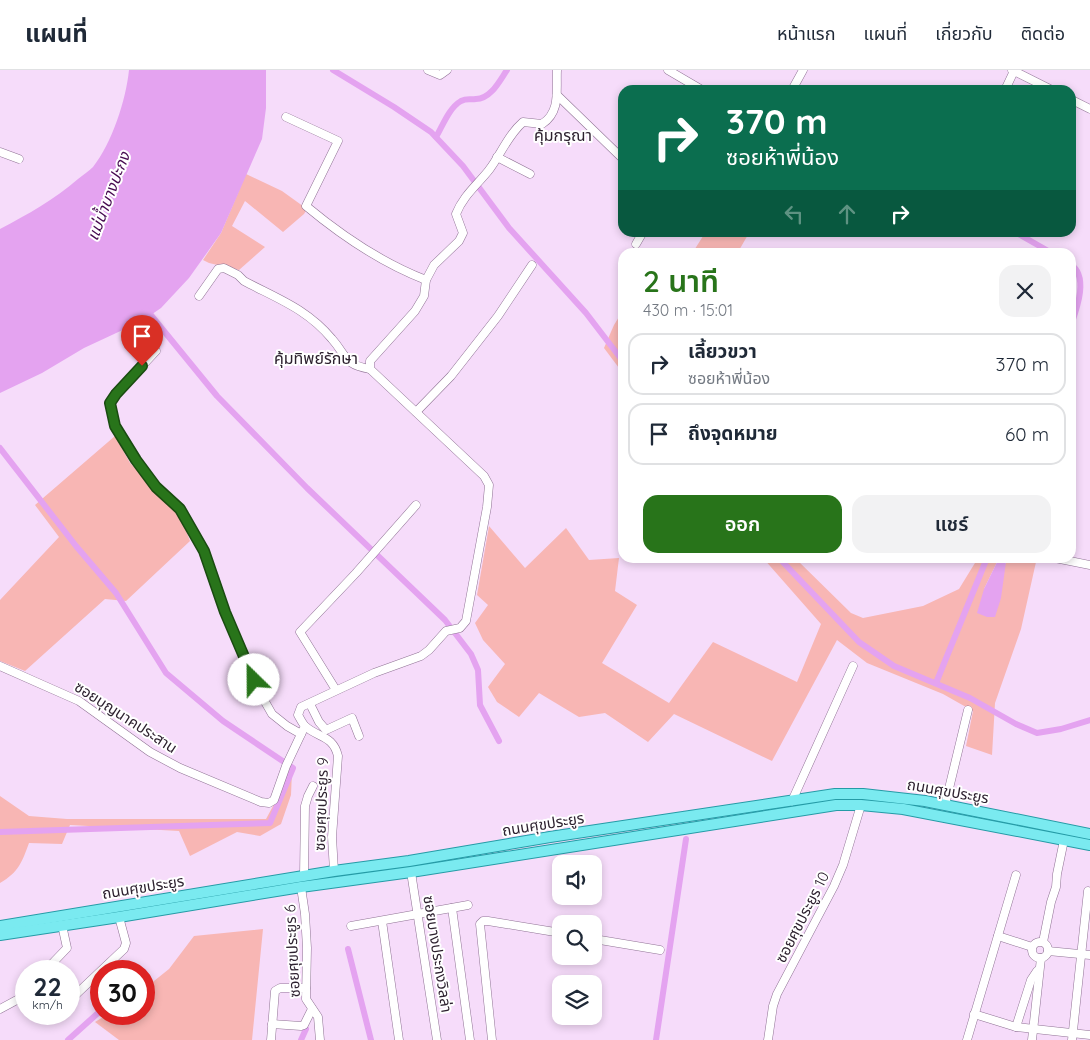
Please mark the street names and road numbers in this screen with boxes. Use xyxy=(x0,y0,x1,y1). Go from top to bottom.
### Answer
street label: ซอยบุญนาคประสาน xyxy=(71,677,181,757)
street label: ซอยศุขประยูร 9 xyxy=(310,757,332,851)
street label: ถนนศุขประยูร xyxy=(906,774,990,808)
street label: ถนนศุขประยูร xyxy=(501,808,585,840)
street label: ซอยศุขประยูร 10 xyxy=(771,868,833,966)
street label: ถนนศุขประยูร xyxy=(101,871,185,903)
street label: ซอยบางประกงวิลล่า xyxy=(419,894,457,1014)
street label: ซอยศุขประยูร 6 xyxy=(280,904,304,998)

